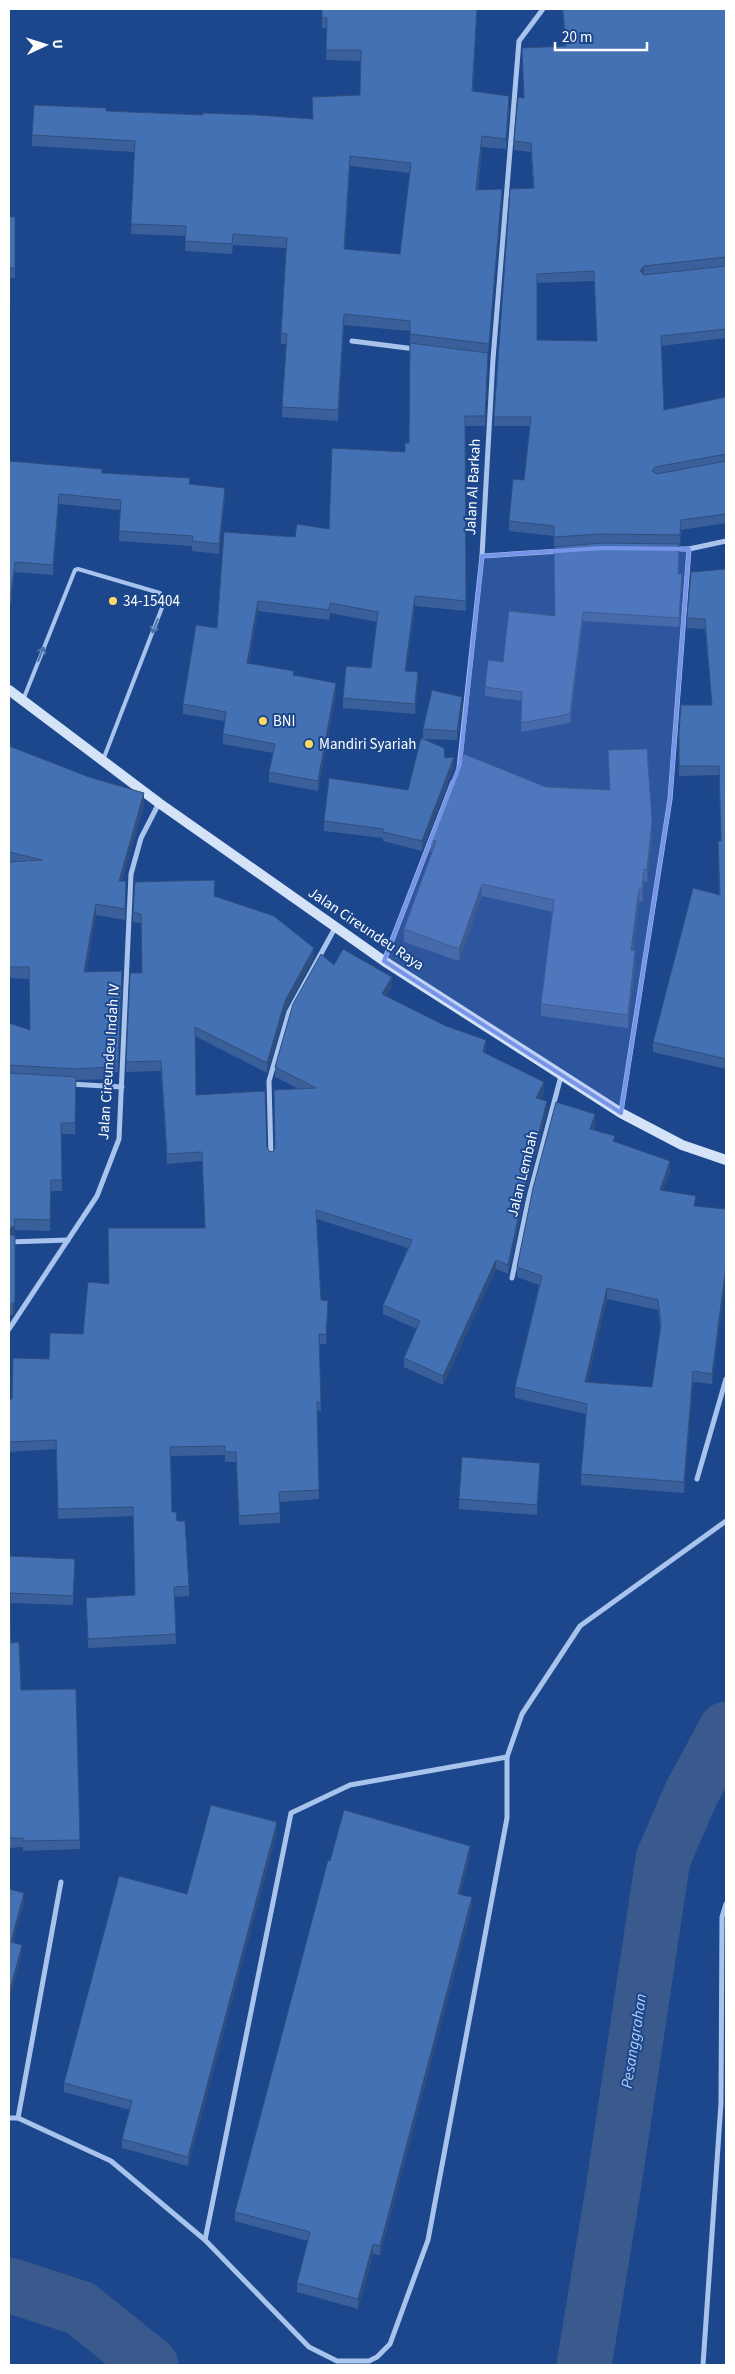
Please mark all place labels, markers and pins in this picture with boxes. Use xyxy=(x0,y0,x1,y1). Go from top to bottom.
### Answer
place label: 34-15404 xyxy=(123,591,180,612)
marker: 34-15404 xyxy=(107,595,119,607)
place label: BNI xyxy=(273,711,295,732)
marker: BNI xyxy=(257,715,269,727)
place label: Mandiri Syariah xyxy=(319,734,416,755)
marker: Mandiri Syariah xyxy=(303,738,315,750)

